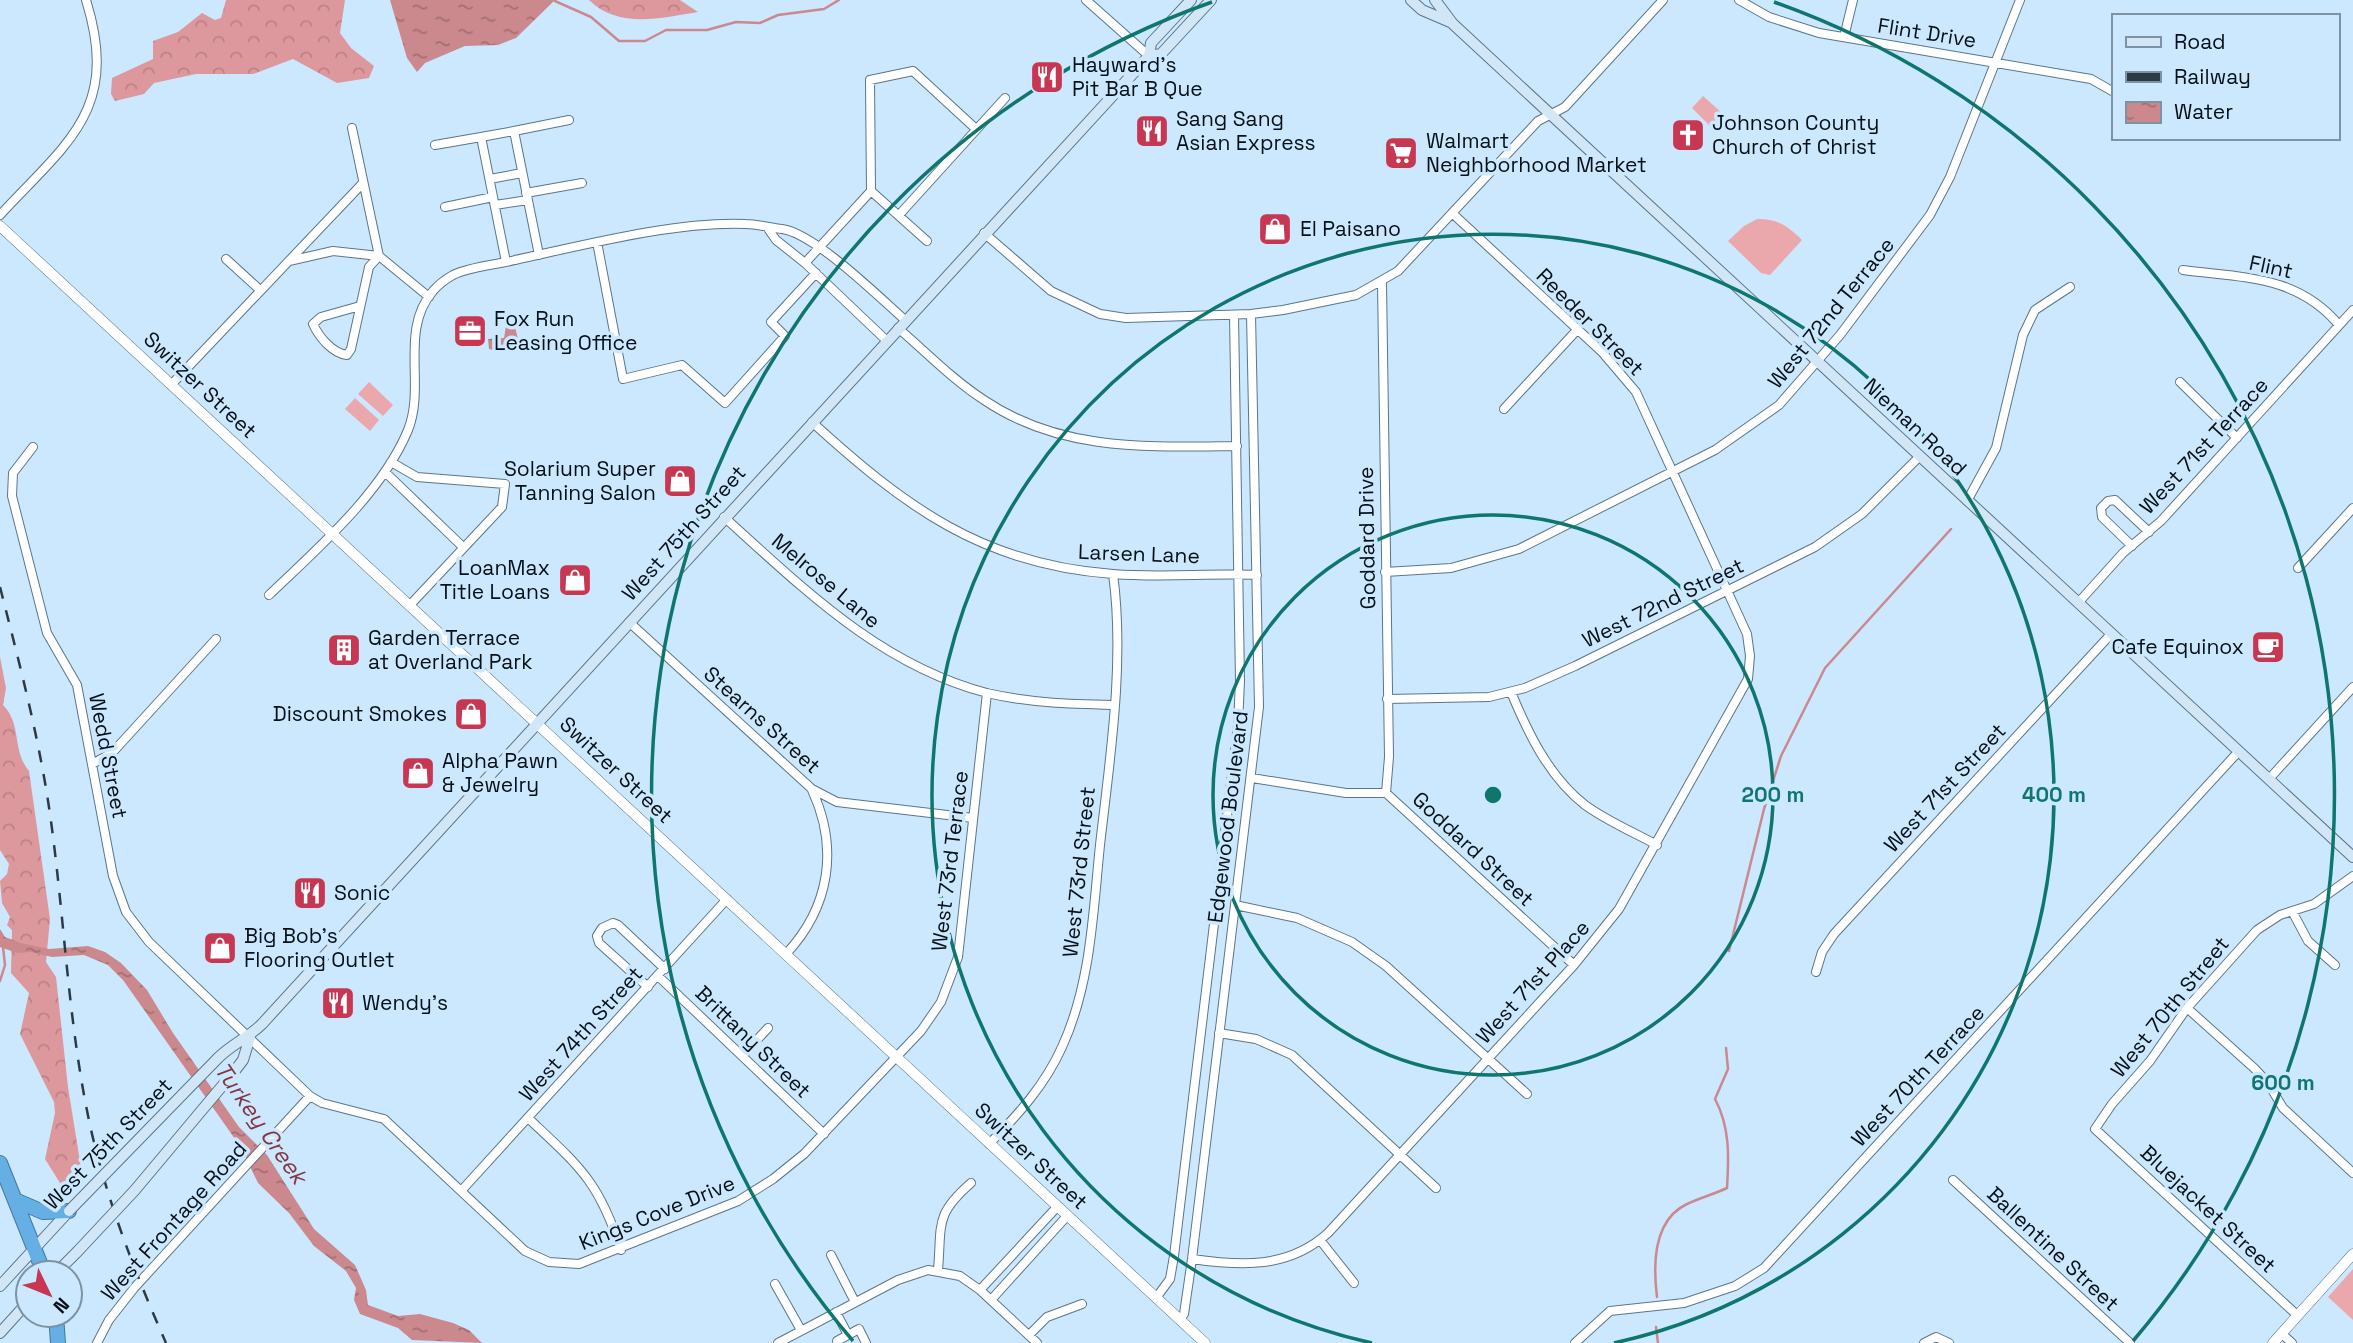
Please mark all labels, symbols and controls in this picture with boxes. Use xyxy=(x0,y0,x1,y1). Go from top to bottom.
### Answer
street label: Flint Drive xyxy=(1876,11,1978,54)
legend xyxy=(2112,14,2339,140)
text: Road xyxy=(2174,28,2226,55)
place label: Hayward's Pit Bar B Que xyxy=(1072,51,1203,102)
restaurant icon: Hayward's Pit Bar B Que xyxy=(1028,58,1066,96)
text: Railway xyxy=(2174,63,2251,90)
text: Water xyxy=(2174,98,2233,125)
place label: Sang Sang Asian Express xyxy=(1176,105,1316,156)
place label: Johnson County Church of Christ xyxy=(1712,109,1879,160)
restaurant icon: Sang Sang Asian Express xyxy=(1133,112,1171,150)
church icon: Johnson County Church of Christ xyxy=(1669,116,1707,154)
place label: Walmart Neighborhood Market xyxy=(1426,127,1647,178)
supermarket icon: Walmart Neighborhood Market xyxy=(1382,134,1420,172)
shop icon: El Paisano xyxy=(1256,210,1294,248)
place label: El Paisano xyxy=(1300,215,1401,242)
street label: West 72nd Terrace xyxy=(1761,232,1900,394)
street label: Flint xyxy=(2247,249,2295,284)
street label: Reeder Street xyxy=(1531,262,1650,381)
place label: Fox Run Leasing Office xyxy=(494,305,637,356)
office icon: Fox Run Leasing Office xyxy=(451,312,489,350)
street label: Switzer Street xyxy=(138,325,263,444)
street label: Nieman Road xyxy=(1858,372,1973,481)
street label: West 71st Terrace xyxy=(2133,372,2274,520)
place label: Solarium Super Tanning Salon xyxy=(504,455,656,506)
street label: West 75th Street xyxy=(616,459,752,606)
shop icon: Solarium Super Tanning Salon xyxy=(661,462,699,500)
street label: Goddard Drive xyxy=(1352,466,1381,610)
street label: Melrose Lane xyxy=(766,527,886,634)
street label: Larsen Lane xyxy=(1078,538,1200,569)
street label: West 72nd Street xyxy=(1577,552,1748,653)
place label: LoanMax Title Loans xyxy=(440,554,550,605)
shop icon: LoanMax Title Loans xyxy=(556,561,594,599)
place label: Garden Terrace at Overland Park xyxy=(368,624,532,675)
cafe icon: Cafe Equinox xyxy=(2249,628,2287,666)
building icon: Garden Terrace at Overland Park xyxy=(325,631,363,669)
place label: Cafe Equinox xyxy=(2112,633,2244,660)
street label: Stearns Street xyxy=(698,660,826,779)
street label: Wedd Street xyxy=(83,691,134,821)
shop icon: Discount Smokes xyxy=(452,695,490,733)
place label: Discount Smokes xyxy=(273,700,447,727)
street label: Edgewood Boulevard xyxy=(1201,709,1254,925)
street label: Switzer Street xyxy=(554,710,679,829)
street label: West 71st Street xyxy=(1878,717,2011,858)
place label: Alpha Pawn & Jewelry xyxy=(442,747,558,798)
shop icon: Alpha Pawn & Jewelry xyxy=(399,754,437,792)
street label: West 73rd Terrace xyxy=(925,769,974,953)
text: 200 m xyxy=(1742,781,1804,808)
text: 400 m xyxy=(2022,781,2086,808)
centre of rings xyxy=(1481,783,1505,807)
street label: West 73rd Street xyxy=(1056,785,1101,959)
street label: Goddard Street xyxy=(1407,785,1540,912)
restaurant icon: Sonic xyxy=(291,874,329,912)
place label: Sonic xyxy=(334,879,390,906)
street label: West 71st Place xyxy=(1470,914,1595,1049)
place label: Big Bob's Flooring Outlet xyxy=(244,922,395,973)
shop icon: Big Bob's Flooring Outlet xyxy=(201,929,239,967)
street label: West 70th Street xyxy=(2104,931,2235,1083)
street label: West 74th Street xyxy=(513,961,648,1107)
street label: Brittany Street xyxy=(690,980,817,1104)
restaurant icon: Wendy's xyxy=(319,984,357,1022)
place label: Wendy's xyxy=(362,989,448,1016)
street label: West 70th Terrace xyxy=(1845,999,1990,1152)
water label: Turkey Creek xyxy=(208,1056,316,1192)
text: 600 m xyxy=(2251,1069,2315,1096)
street label: West 75th Street xyxy=(38,1072,177,1215)
street label: Switzer Street xyxy=(969,1096,1094,1215)
street label: West Frontage Road xyxy=(95,1135,252,1306)
street label: Bluejacket Street xyxy=(2135,1139,2282,1278)
street label: Kings Cove Drive xyxy=(575,1169,739,1256)
street label: Ballentine Street xyxy=(1982,1180,2125,1317)
north arrow xyxy=(14,1259,84,1329)
text: N xyxy=(48,1292,75,1318)

